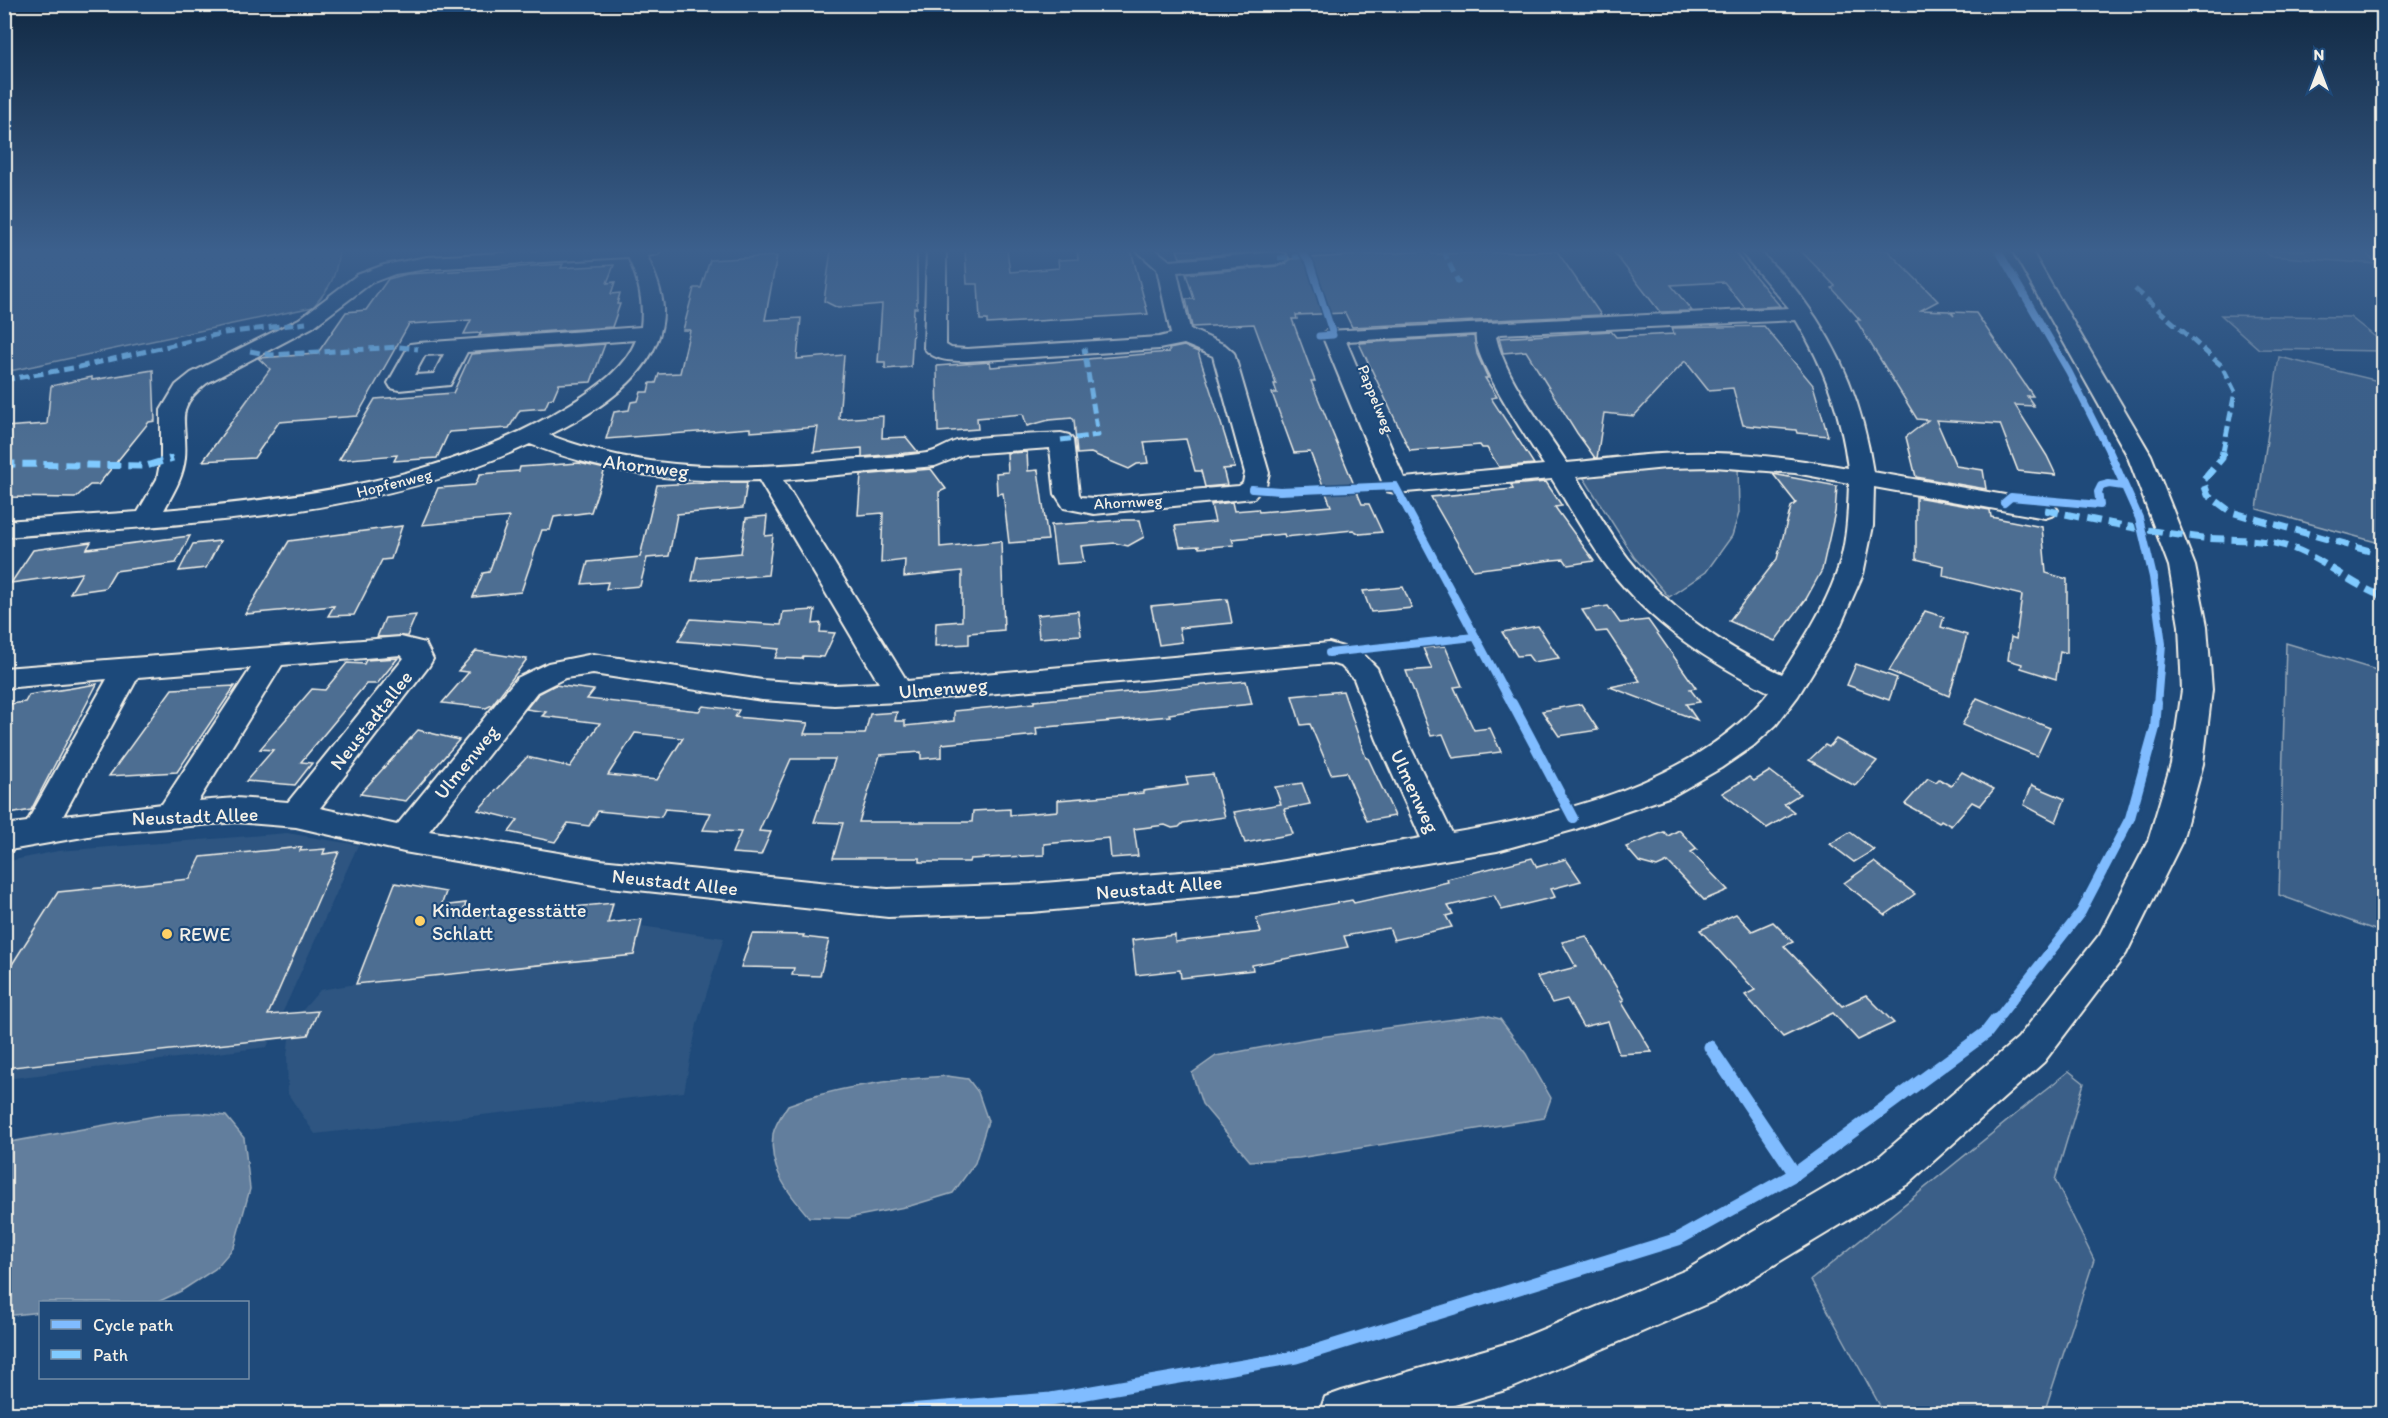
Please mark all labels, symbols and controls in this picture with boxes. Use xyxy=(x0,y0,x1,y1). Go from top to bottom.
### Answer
north arrow xyxy=(2289,39,2349,99)
text: N xyxy=(2314,45,2324,64)
street label: Pappelweg xyxy=(1354,362,1399,437)
street label: Ahornweg xyxy=(602,449,691,483)
street label: Hopfenweg xyxy=(354,464,435,502)
street label: Ahornweg xyxy=(1093,491,1164,513)
street label: Neustadtallee xyxy=(325,665,417,775)
street label: Ulmenweg xyxy=(898,672,989,704)
street label: Ulmenweg xyxy=(429,719,504,804)
street label: Ulmenweg xyxy=(1385,746,1445,837)
street label: Neustadt Allee xyxy=(131,802,259,830)
street label: Neustadt Allee xyxy=(611,863,739,901)
street label: Neustadt Allee xyxy=(1095,870,1223,904)
place label: Kindertagesstätte Schlatt xyxy=(432,898,586,945)
marker: Kindertagesstätte Schlatt xyxy=(413,914,427,928)
place label: REWE xyxy=(179,922,230,946)
marker: REWE xyxy=(160,927,174,941)
legend xyxy=(39,1301,249,1379)
text: Cycle path xyxy=(93,1314,174,1336)
text: Path xyxy=(93,1344,128,1366)

